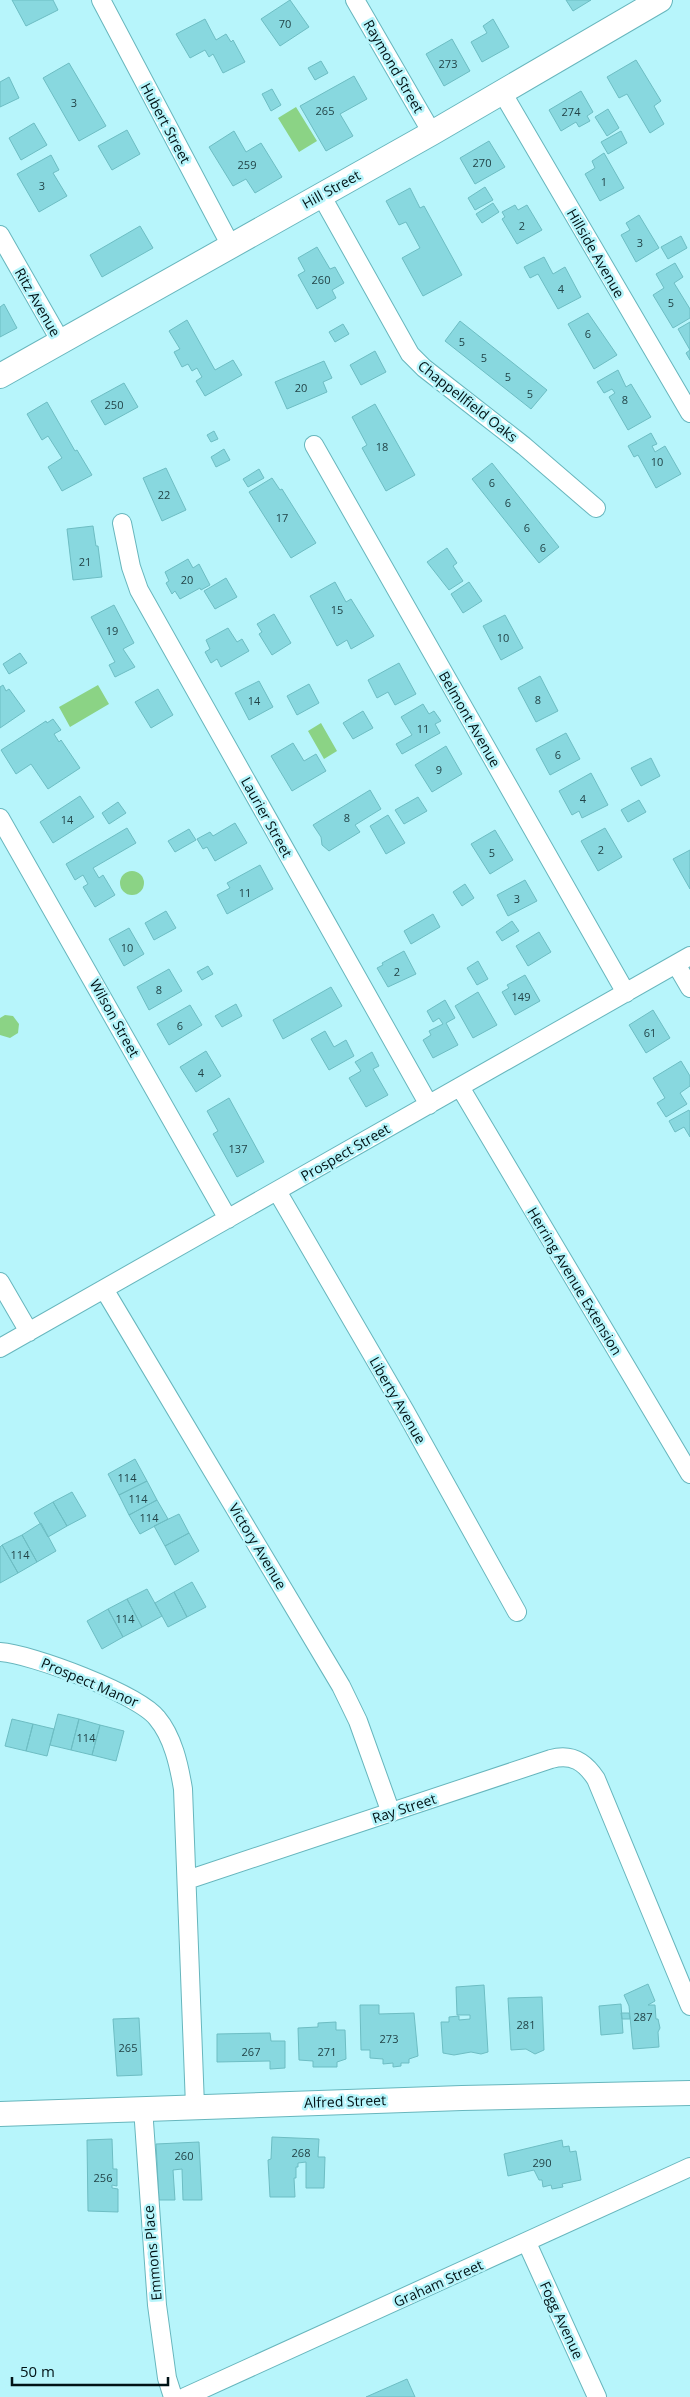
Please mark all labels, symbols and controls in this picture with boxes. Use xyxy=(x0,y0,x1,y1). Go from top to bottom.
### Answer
house number: 70 xyxy=(279,16,291,31)
street label: Raymond Street xyxy=(360,16,428,116)
house number: 273 xyxy=(439,56,457,71)
street label: Hubert Street xyxy=(137,79,195,167)
house number: 3 xyxy=(71,95,77,110)
house number: 265 xyxy=(316,103,334,118)
house number: 274 xyxy=(562,104,581,119)
house number: 270 xyxy=(473,155,491,170)
house number: 259 xyxy=(238,157,256,172)
street label: Hill Street xyxy=(299,165,363,213)
house number: 1 xyxy=(601,174,607,189)
house number: 3 xyxy=(39,178,45,193)
street label: Hillside Avenue xyxy=(563,205,629,301)
house number: 2 xyxy=(519,218,525,233)
house number: 3 xyxy=(637,235,643,250)
street label: Ritz Avenue xyxy=(11,264,65,340)
house number: 260 xyxy=(312,272,330,287)
house number: 4 xyxy=(558,281,565,296)
house number: 5 xyxy=(668,295,674,310)
house number: 6 xyxy=(585,326,591,341)
house number: 5 xyxy=(459,334,465,349)
house number: 5 xyxy=(481,350,487,365)
street label: Chappellfield Oaks xyxy=(414,356,522,446)
house number: 5 xyxy=(505,369,511,384)
house number: 20 xyxy=(295,380,307,395)
house number: 5 xyxy=(527,386,533,401)
house number: 8 xyxy=(622,392,628,407)
house number: 250 xyxy=(105,397,123,412)
house number: 18 xyxy=(376,439,388,454)
house number: 10 xyxy=(651,454,663,469)
house number: 6 xyxy=(489,475,495,490)
house number: 22 xyxy=(158,487,170,502)
house number: 6 xyxy=(505,495,511,510)
house number: 17 xyxy=(276,510,288,525)
house number: 6 xyxy=(524,520,530,535)
house number: 6 xyxy=(540,540,546,555)
house number: 21 xyxy=(79,554,91,569)
house number: 20 xyxy=(181,572,193,587)
house number: 15 xyxy=(331,602,343,617)
house number: 19 xyxy=(106,623,118,638)
house number: 10 xyxy=(497,630,509,645)
street label: Belmont Avenue xyxy=(435,668,505,771)
house number: 8 xyxy=(535,692,541,707)
house number: 14 xyxy=(248,693,261,708)
house number: 11 xyxy=(417,721,429,736)
house number: 6 xyxy=(555,747,561,762)
house number: 9 xyxy=(436,762,442,777)
street label: Laurier Street xyxy=(237,773,297,861)
house number: 4 xyxy=(580,791,587,806)
house number: 8 xyxy=(344,810,350,825)
house number: 14 xyxy=(61,812,74,827)
house number: 2 xyxy=(598,842,604,857)
house number: 5 xyxy=(489,845,495,860)
house number: 11 xyxy=(239,885,251,900)
house number: 3 xyxy=(514,891,520,906)
house number: 10 xyxy=(121,940,133,955)
house number: 2 xyxy=(394,964,400,979)
street label: Wilson Street xyxy=(86,976,144,1060)
house number: 8 xyxy=(156,982,162,997)
house number: 149 xyxy=(512,989,530,1004)
house number: 6 xyxy=(177,1018,183,1033)
house number: 61 xyxy=(644,1025,656,1040)
house number: 4 xyxy=(198,1065,205,1080)
street label: Prospect Street xyxy=(297,1119,393,1185)
house number: 137 xyxy=(229,1141,247,1156)
street label: Herring Avenue Extension xyxy=(523,1204,627,1358)
street label: Liberty Avenue xyxy=(365,1353,431,1447)
house number: 114 xyxy=(118,1470,137,1485)
house number: 114 xyxy=(129,1491,148,1506)
street label: Victory Avenue xyxy=(225,1499,291,1593)
house number: 114 xyxy=(140,1510,159,1525)
house number: 114 xyxy=(11,1547,30,1562)
house number: 114 xyxy=(116,1611,135,1626)
street label: Prospect Manor xyxy=(38,1653,142,1711)
house number: 114 xyxy=(77,1730,96,1745)
street label: Ray Street xyxy=(370,1789,438,1827)
house number: 287 xyxy=(634,2009,652,2024)
house number: 281 xyxy=(517,2017,535,2032)
house number: 273 xyxy=(380,2031,398,2046)
house number: 265 xyxy=(119,2040,137,2055)
house number: 267 xyxy=(242,2044,260,2059)
house number: 271 xyxy=(318,2044,336,2059)
street label: Alfred Street xyxy=(304,2090,386,2112)
house number: 268 xyxy=(292,2145,310,2160)
house number: 260 xyxy=(175,2148,193,2163)
house number: 290 xyxy=(533,2155,551,2170)
house number: 256 xyxy=(94,2170,112,2185)
street label: Emmons Place xyxy=(138,2205,166,2301)
street label: Graham Street xyxy=(390,2255,486,2311)
street label: Fogg Avenue xyxy=(536,2278,588,2362)
scale bar xyxy=(12,2354,169,2386)
text: 50 m xyxy=(20,2361,55,2381)

